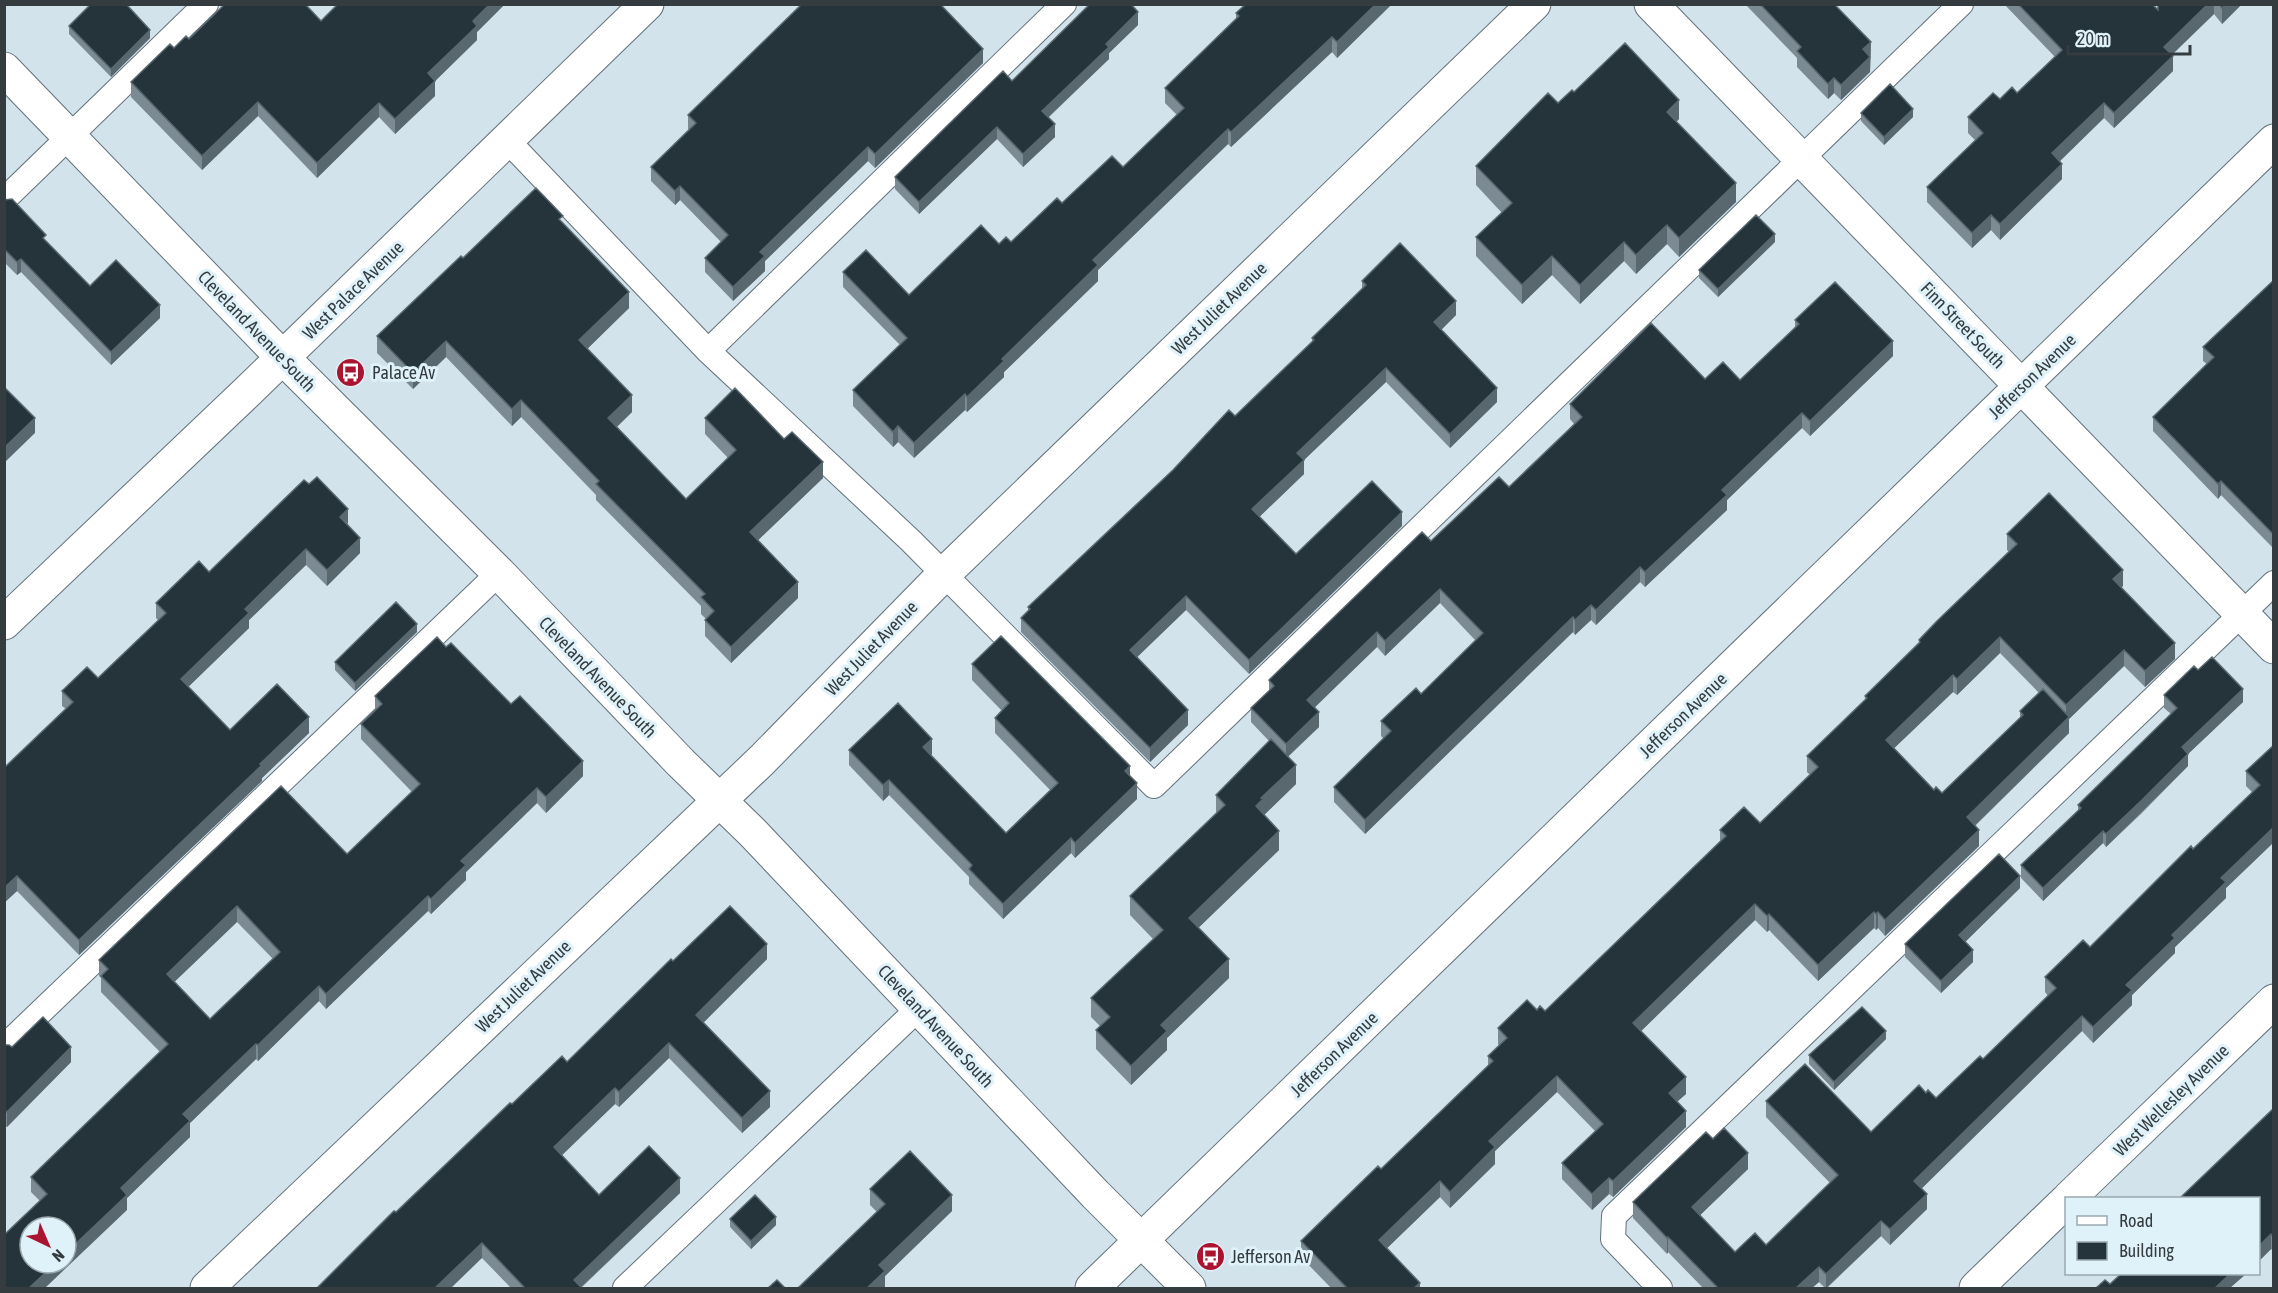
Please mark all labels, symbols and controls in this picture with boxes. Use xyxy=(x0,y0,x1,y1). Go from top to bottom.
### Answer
scale bar xyxy=(2068,18,2190,56)
text: 20 m xyxy=(2077,28,2109,49)
street label: West Palace Avenue xyxy=(298,237,408,343)
street label: West Juliet Avenue xyxy=(1167,257,1271,359)
street label: Cleveland Avenue South xyxy=(194,266,320,396)
street label: Finn Street South xyxy=(1917,277,2009,373)
street label: Jefferson Avenue xyxy=(1984,329,2080,423)
bus stop icon: Palace Av xyxy=(335,356,367,388)
place label: Palace Av xyxy=(372,362,436,383)
street label: West Juliet Avenue xyxy=(820,596,922,700)
street label: Cleveland Avenue South xyxy=(535,612,661,742)
street label: Jefferson Avenue xyxy=(1635,668,1731,762)
street label: West Juliet Avenue xyxy=(471,935,575,1037)
street label: Cleveland Avenue South xyxy=(874,960,998,1092)
street label: Jefferson Avenue xyxy=(1286,1007,1382,1101)
street label: West Wellesley Avenue xyxy=(2109,1040,2233,1160)
legend xyxy=(2065,1197,2260,1275)
text: Road xyxy=(2119,1210,2153,1231)
north arrow xyxy=(18,1215,78,1275)
bus stop icon: Jefferson Av xyxy=(1194,1240,1226,1272)
text: Building xyxy=(2119,1240,2174,1261)
text: N xyxy=(49,1246,68,1266)
place label: Jefferson Av xyxy=(1231,1246,1310,1267)

